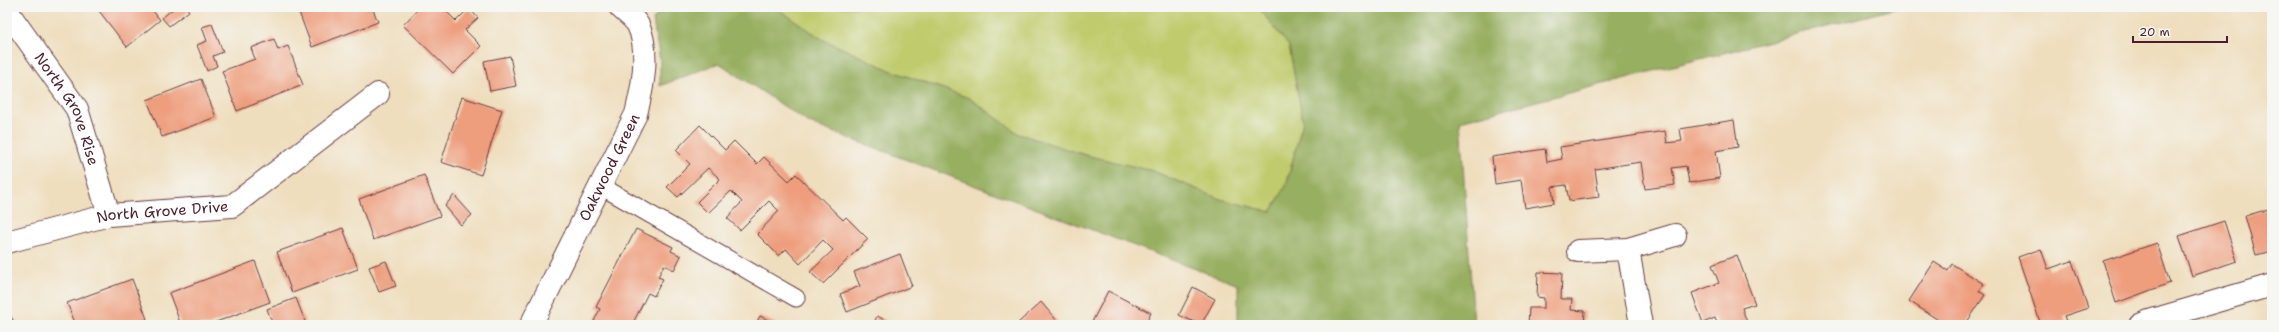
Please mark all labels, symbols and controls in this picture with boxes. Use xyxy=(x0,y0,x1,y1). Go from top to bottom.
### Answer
scale bar xyxy=(2133,18,2227,44)
text: 20 m xyxy=(2139,24,2170,40)
street label: North Grove Rise xyxy=(30,48,103,168)
street label: Oakwood Green xyxy=(574,110,645,225)
street label: North Grove Drive xyxy=(94,196,229,228)

